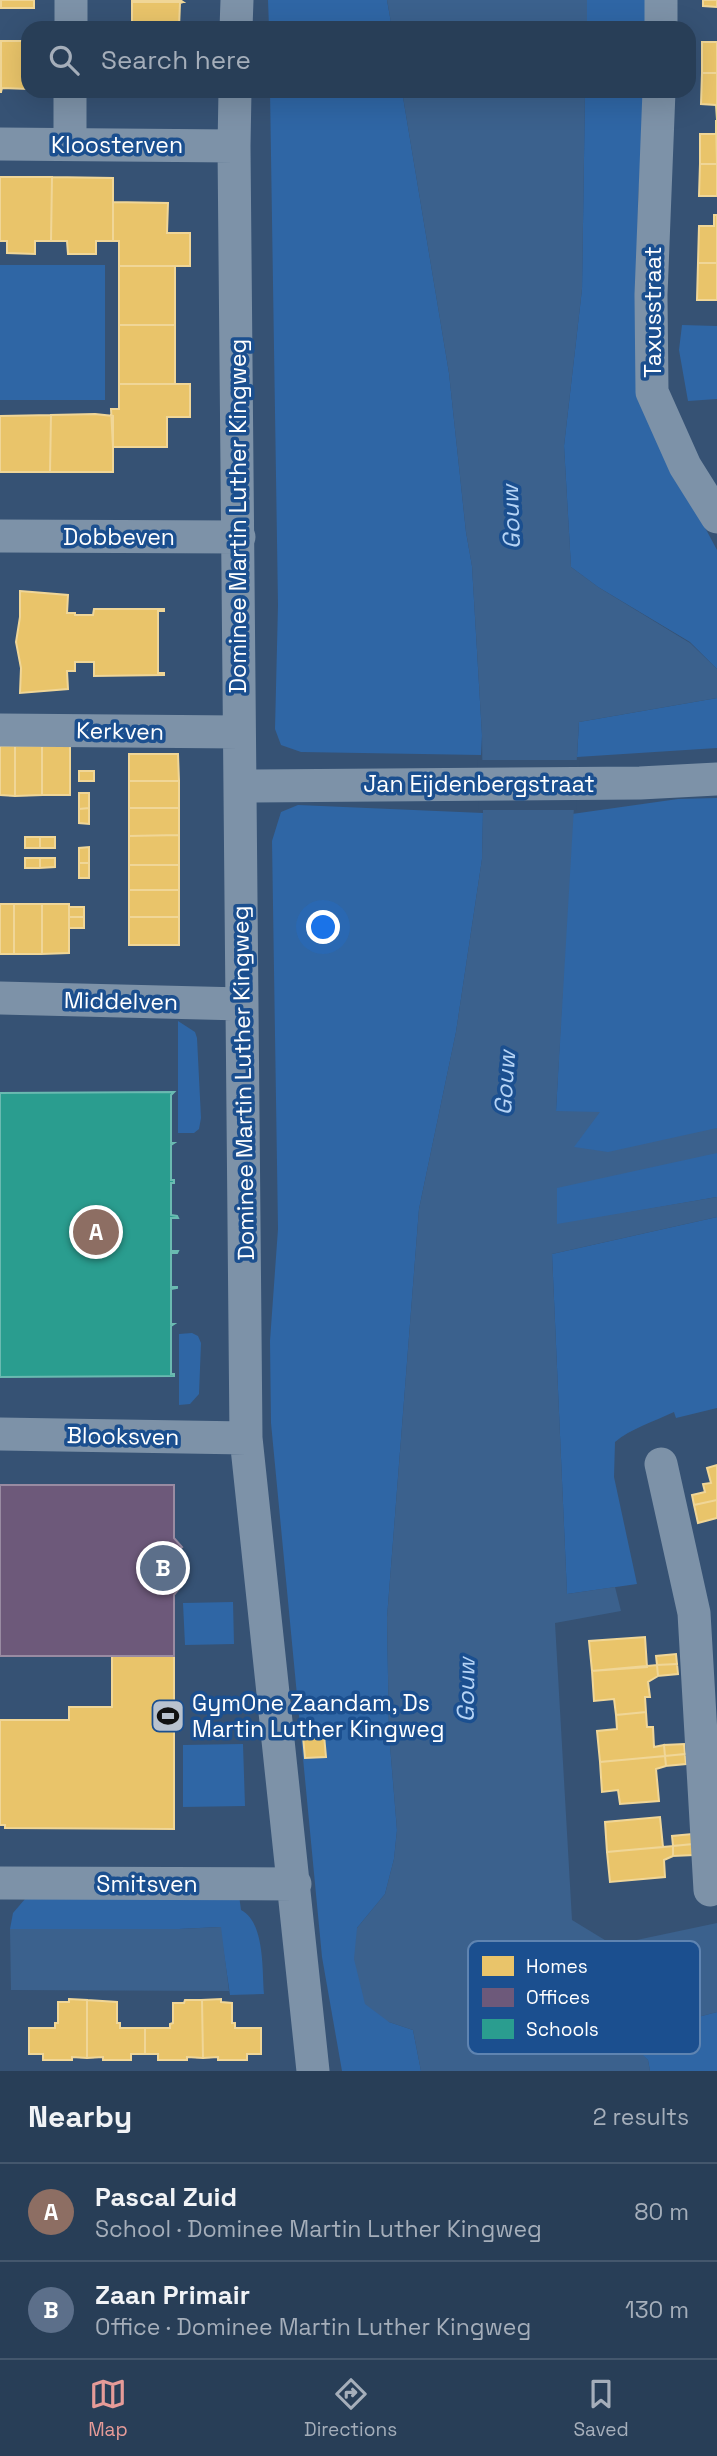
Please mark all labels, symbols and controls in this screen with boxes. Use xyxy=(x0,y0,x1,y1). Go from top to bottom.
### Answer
search box xyxy=(21,21,696,98)
icon: search xyxy=(45,41,83,79)
text: Search here xyxy=(101,43,251,77)
street label: Kloosterven xyxy=(51,130,183,160)
street label: Taxusstraat xyxy=(638,246,668,378)
street label: Dominee Martin Luther Kingweg xyxy=(223,339,253,693)
water label: Gouw xyxy=(494,482,527,550)
street label: Dobbeven xyxy=(63,522,175,552)
street label: Kerkven xyxy=(76,715,164,747)
street label: Jan Eijdenbergstraat xyxy=(363,769,595,799)
street label: Dominee Martin Luther Kingweg xyxy=(225,905,261,1261)
your location xyxy=(306,910,340,944)
street label: Middelven xyxy=(64,985,178,1017)
water label: Gouw xyxy=(487,1048,522,1116)
pin: A xyxy=(73,1206,119,1258)
street label: Blooksven xyxy=(66,1420,180,1452)
pin: B xyxy=(140,1542,186,1594)
water label: Gouw xyxy=(449,1656,482,1723)
place label: GymOne Zaandam, Ds Martin Luther Kingweg xyxy=(192,1688,445,1744)
sports icon: GymOne Zaandam, Ds Martin Luther Kingweg xyxy=(149,1697,187,1735)
street label: Smitsven xyxy=(96,1869,198,1899)
legend xyxy=(468,1941,700,2054)
text: Homes xyxy=(526,1954,588,1979)
text: Offices xyxy=(526,1985,590,2010)
text: Schools xyxy=(526,2017,599,2042)
text: Nearby xyxy=(28,2097,132,2136)
text: 2 results xyxy=(593,2102,689,2132)
text: Pascal Zuid xyxy=(95,2180,237,2214)
text: A xyxy=(44,2197,58,2227)
text: 80 m xyxy=(634,2197,689,2227)
text: School · Dominee Martin Luther Kingweg xyxy=(95,2214,542,2244)
text: Zaan Primair xyxy=(95,2278,250,2312)
text: B xyxy=(43,2295,59,2325)
text: 130 m xyxy=(625,2295,689,2325)
text: Office · Dominee Martin Luther Kingweg xyxy=(95,2312,531,2342)
tab: Map xyxy=(88,2375,128,2442)
tab: Directions xyxy=(304,2375,397,2442)
tab: Saved xyxy=(573,2375,629,2442)

